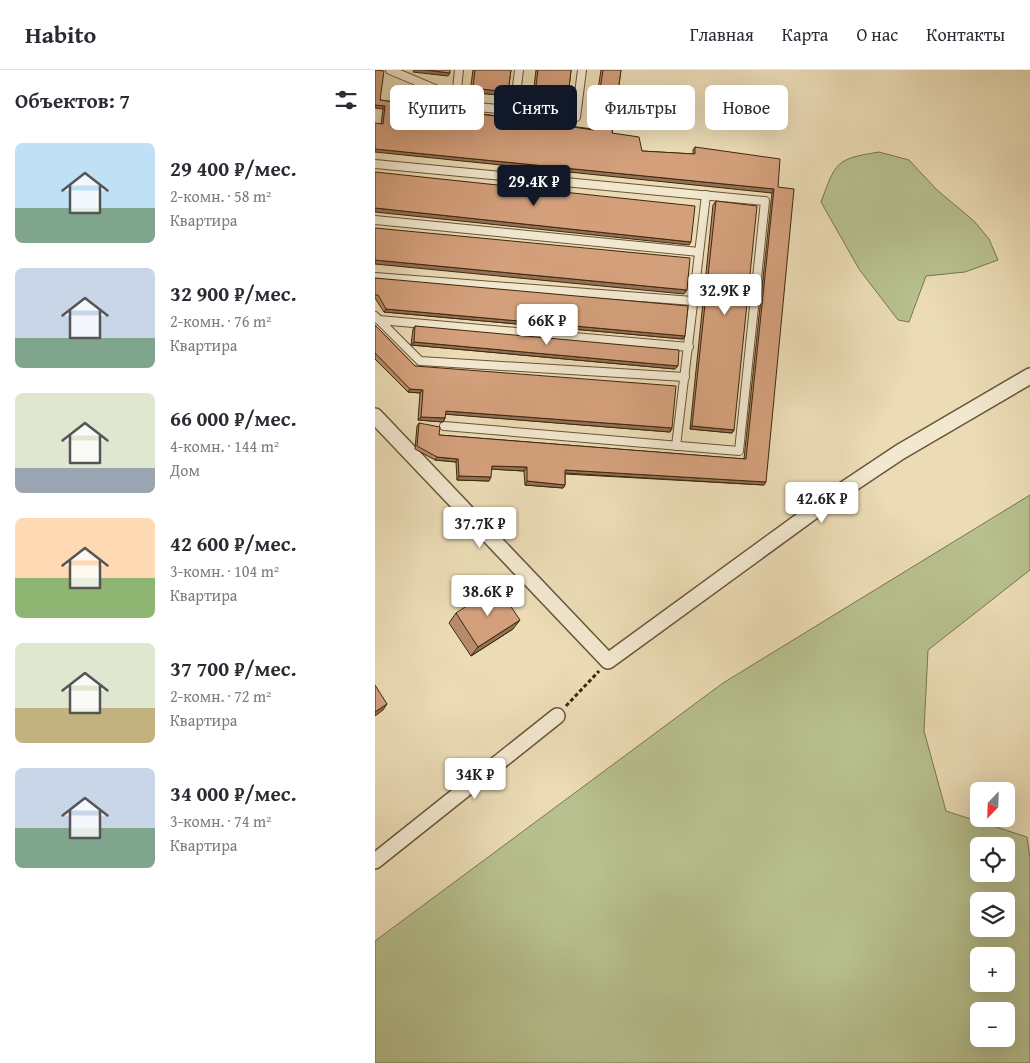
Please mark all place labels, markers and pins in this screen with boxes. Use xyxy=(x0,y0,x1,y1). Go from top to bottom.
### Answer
pin: 29.4K ₽ xyxy=(488,164,580,207)
pin: 32.9K ₽ xyxy=(679,274,771,316)
pin: 66K ₽ xyxy=(512,304,582,346)
pin: 42.6K ₽ xyxy=(776,482,868,524)
pin: 37.7K ₽ xyxy=(434,506,526,549)
pin: 38.6K ₽ xyxy=(442,574,534,617)
pin: 34K ₽ xyxy=(440,758,510,800)

